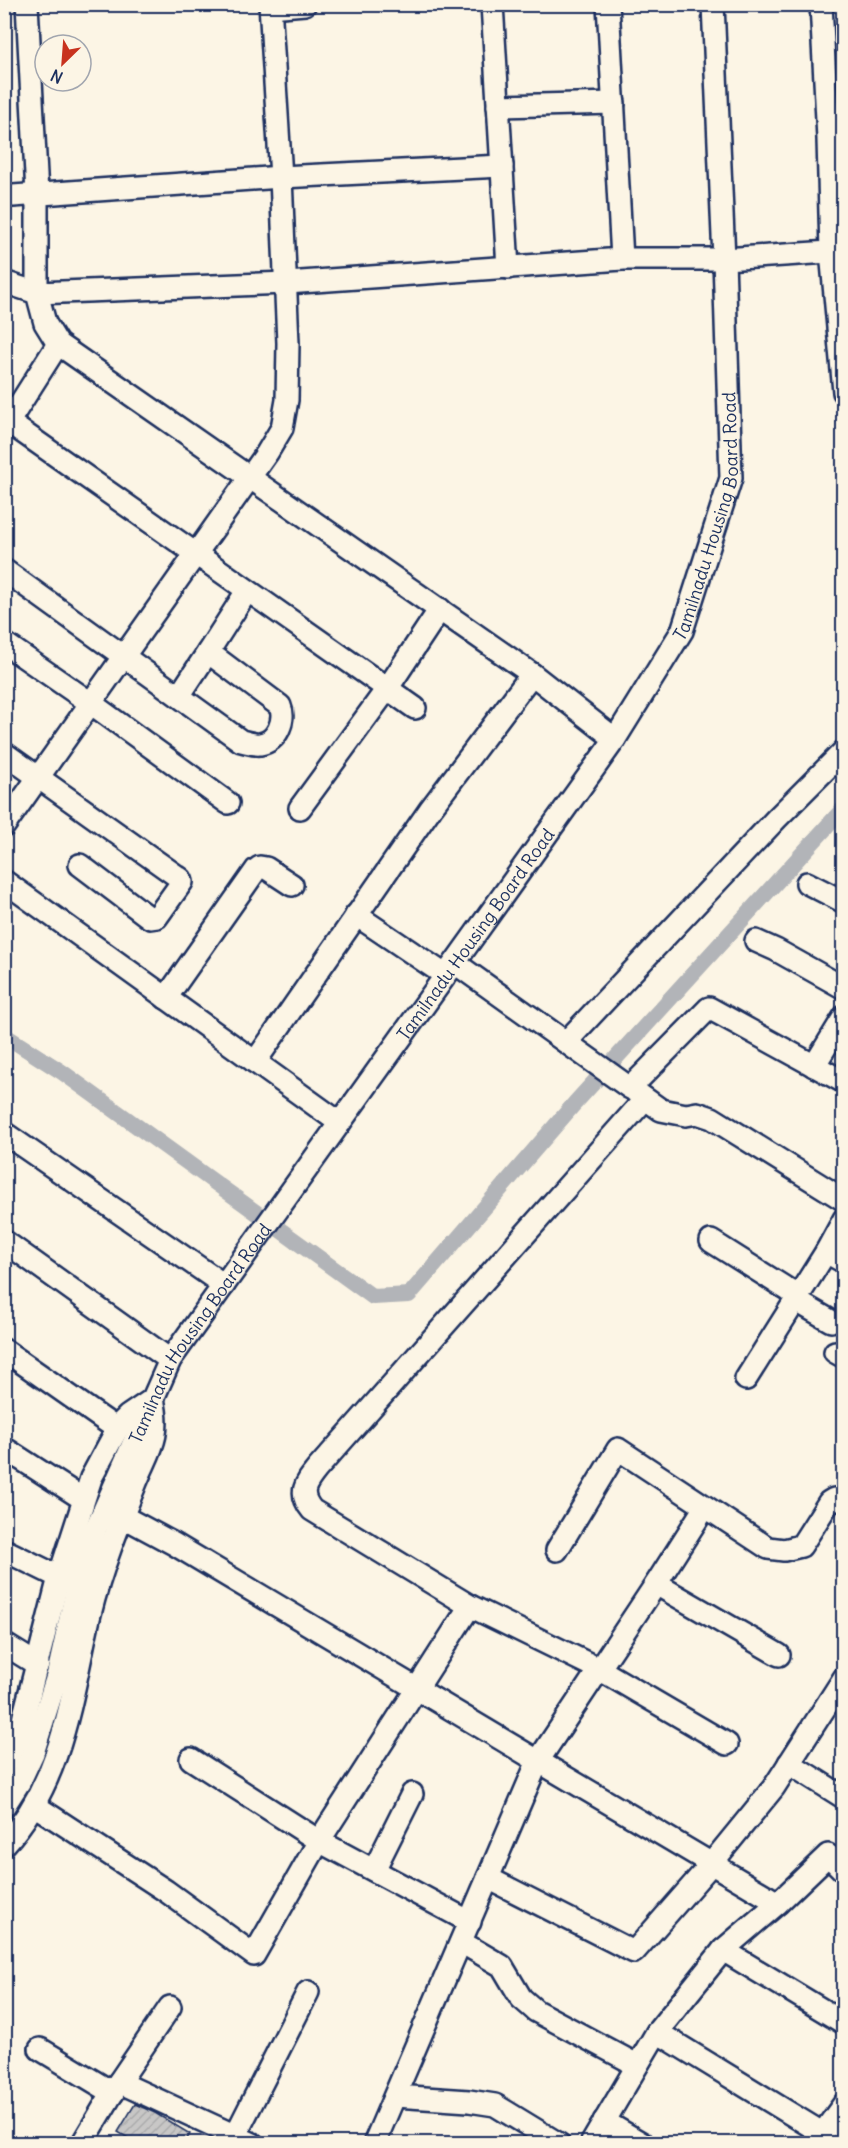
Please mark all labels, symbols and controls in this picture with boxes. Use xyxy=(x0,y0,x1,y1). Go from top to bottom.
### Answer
north arrow xyxy=(33,33,93,93)
text: N xyxy=(47,65,66,88)
street label: Tamilnadu Housing Board Road xyxy=(668,391,742,645)
street label: Tamilnadu Housing Board Road xyxy=(391,823,559,1045)
street label: Tamilnadu Housing Board Road xyxy=(123,1218,276,1447)

